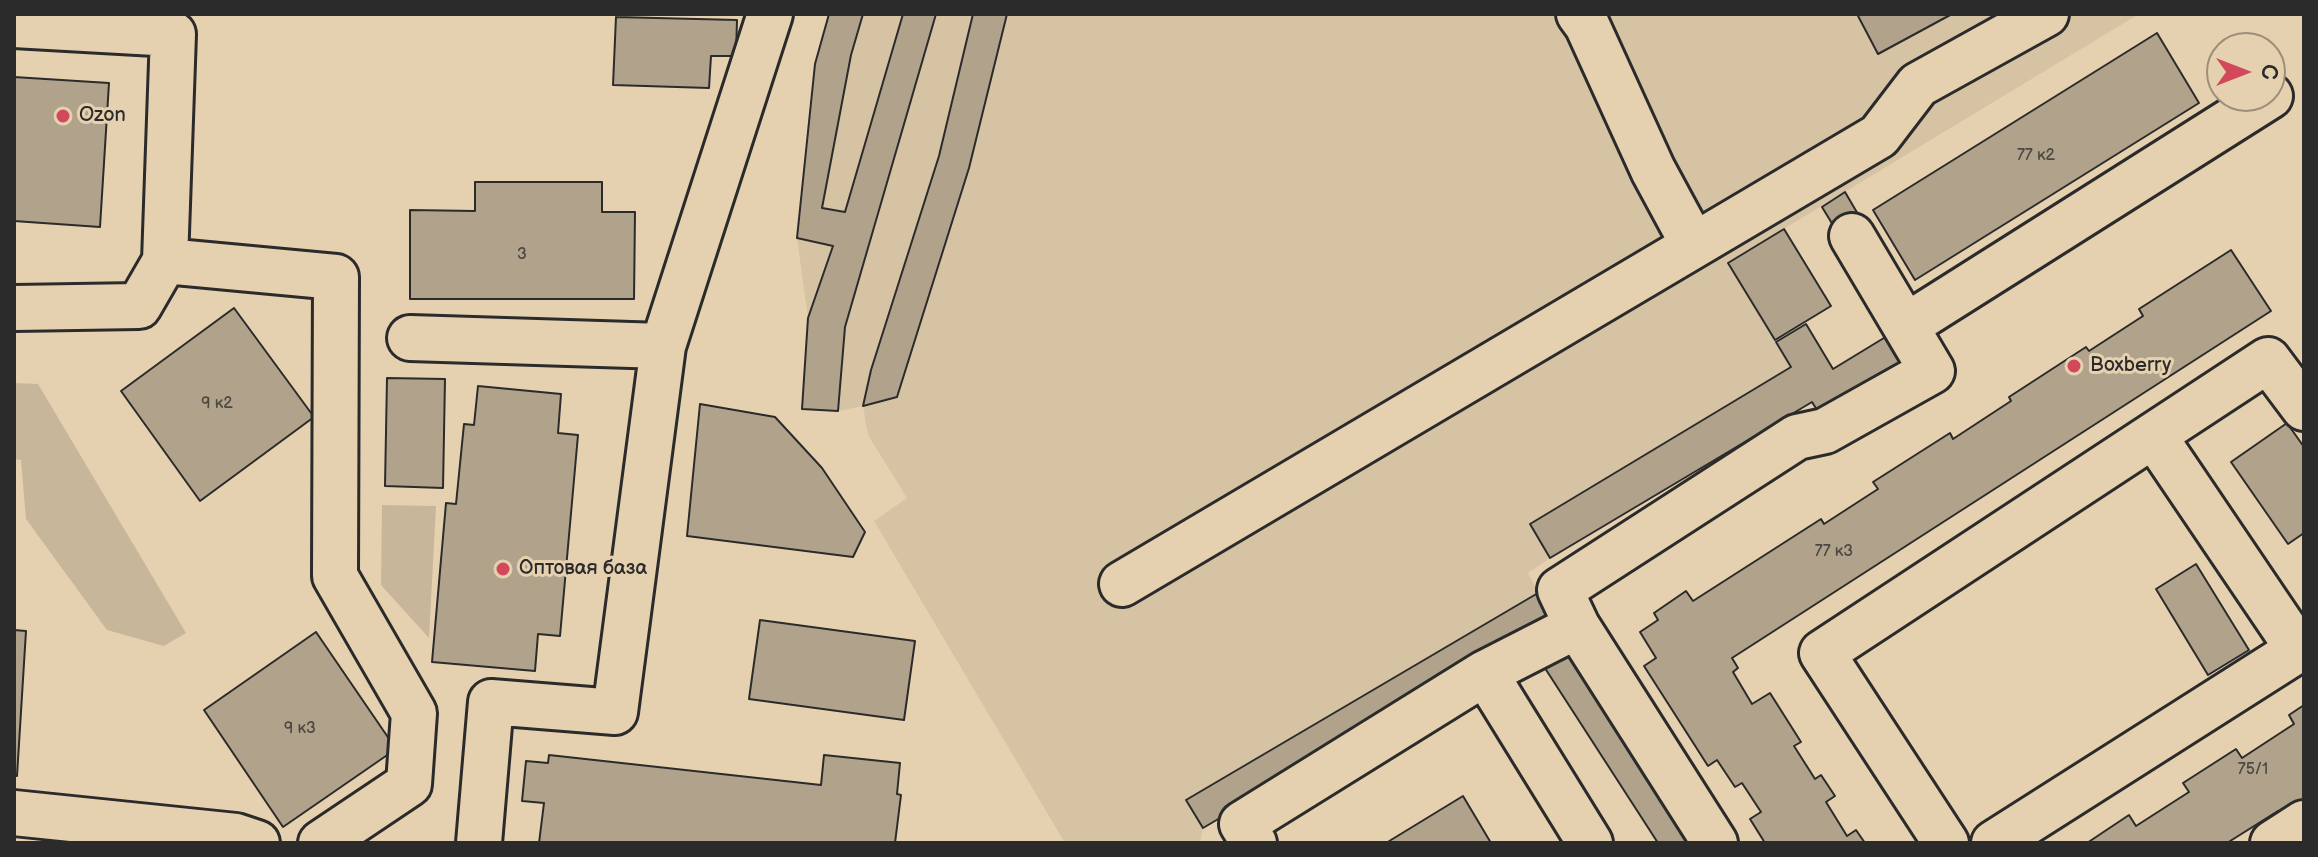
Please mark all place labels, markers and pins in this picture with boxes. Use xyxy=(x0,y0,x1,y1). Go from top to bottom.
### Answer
place label: Ozon xyxy=(79,104,126,128)
marker: Ozon xyxy=(54,107,72,125)
place label: Boxberry xyxy=(2090,354,2171,378)
marker: Boxberry xyxy=(2065,357,2083,375)
place label: Оптовая база xyxy=(519,557,647,581)
marker: Оптовая база xyxy=(494,560,512,578)

